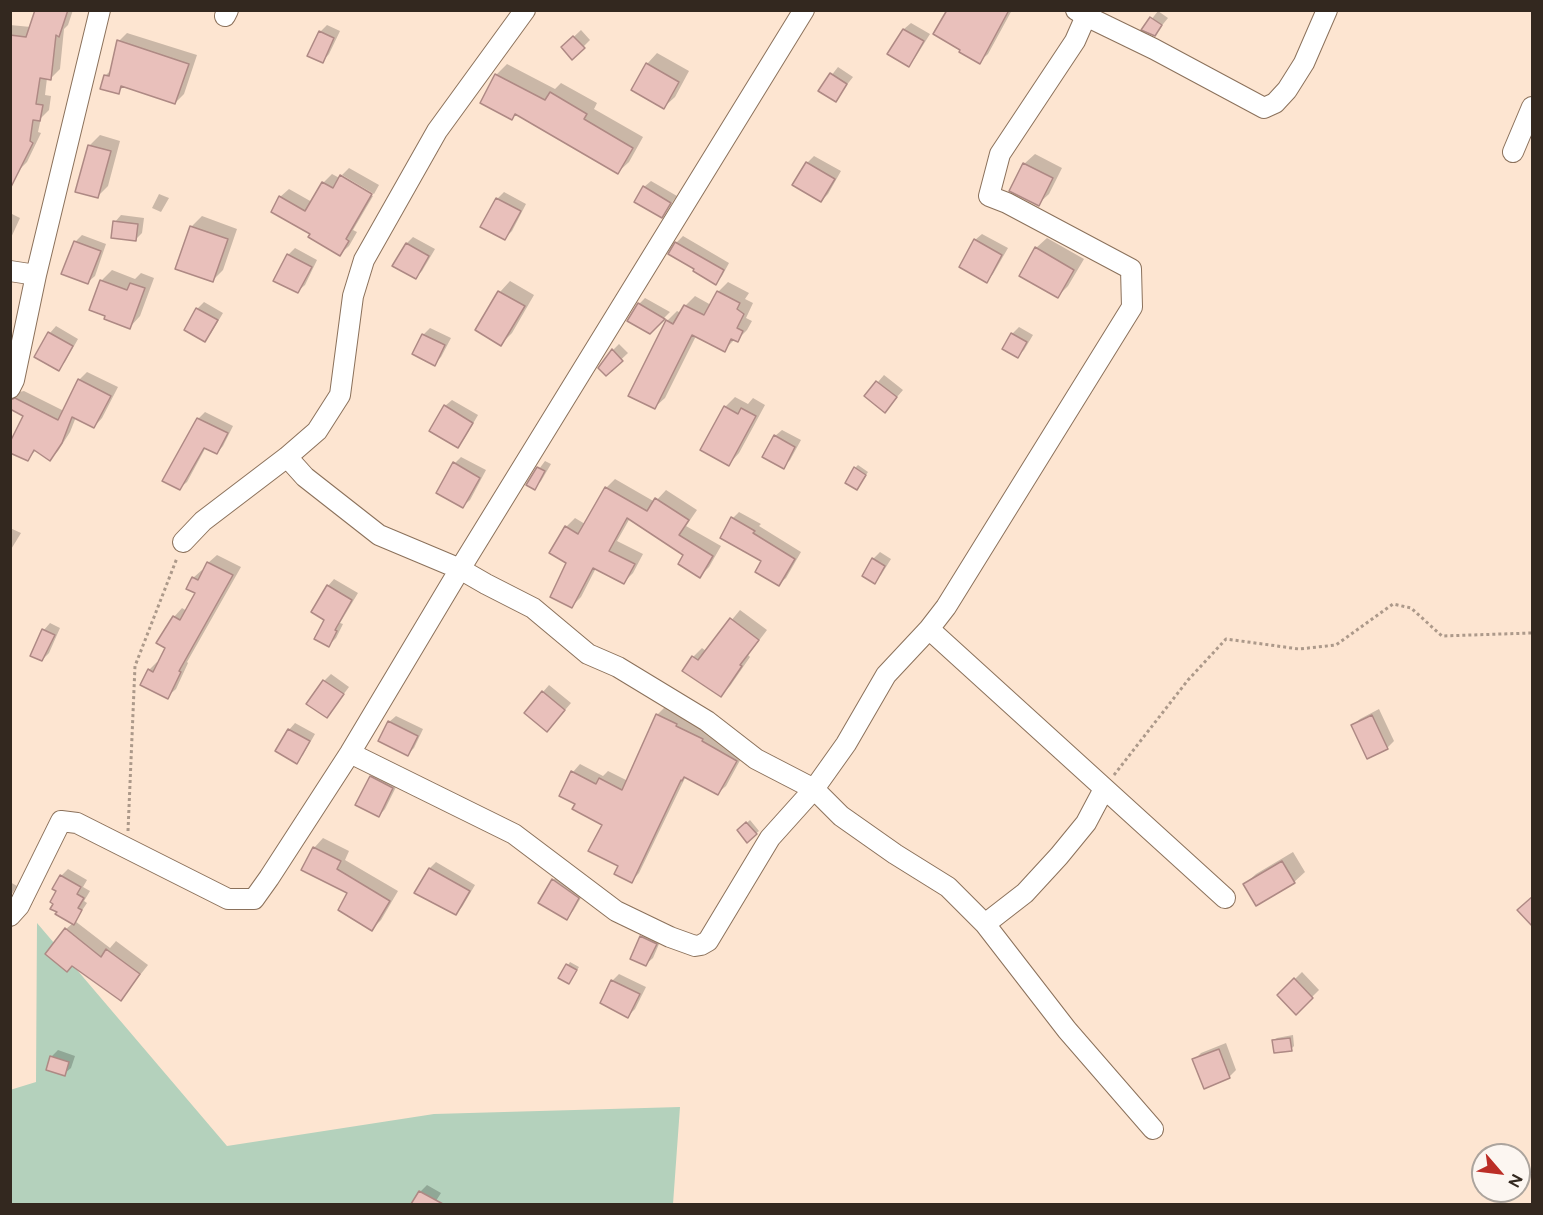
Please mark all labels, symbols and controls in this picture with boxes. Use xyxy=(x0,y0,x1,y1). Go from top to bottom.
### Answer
north arrow xyxy=(1471,1143,1531,1203)
text: N xyxy=(1504,1171,1527,1191)

